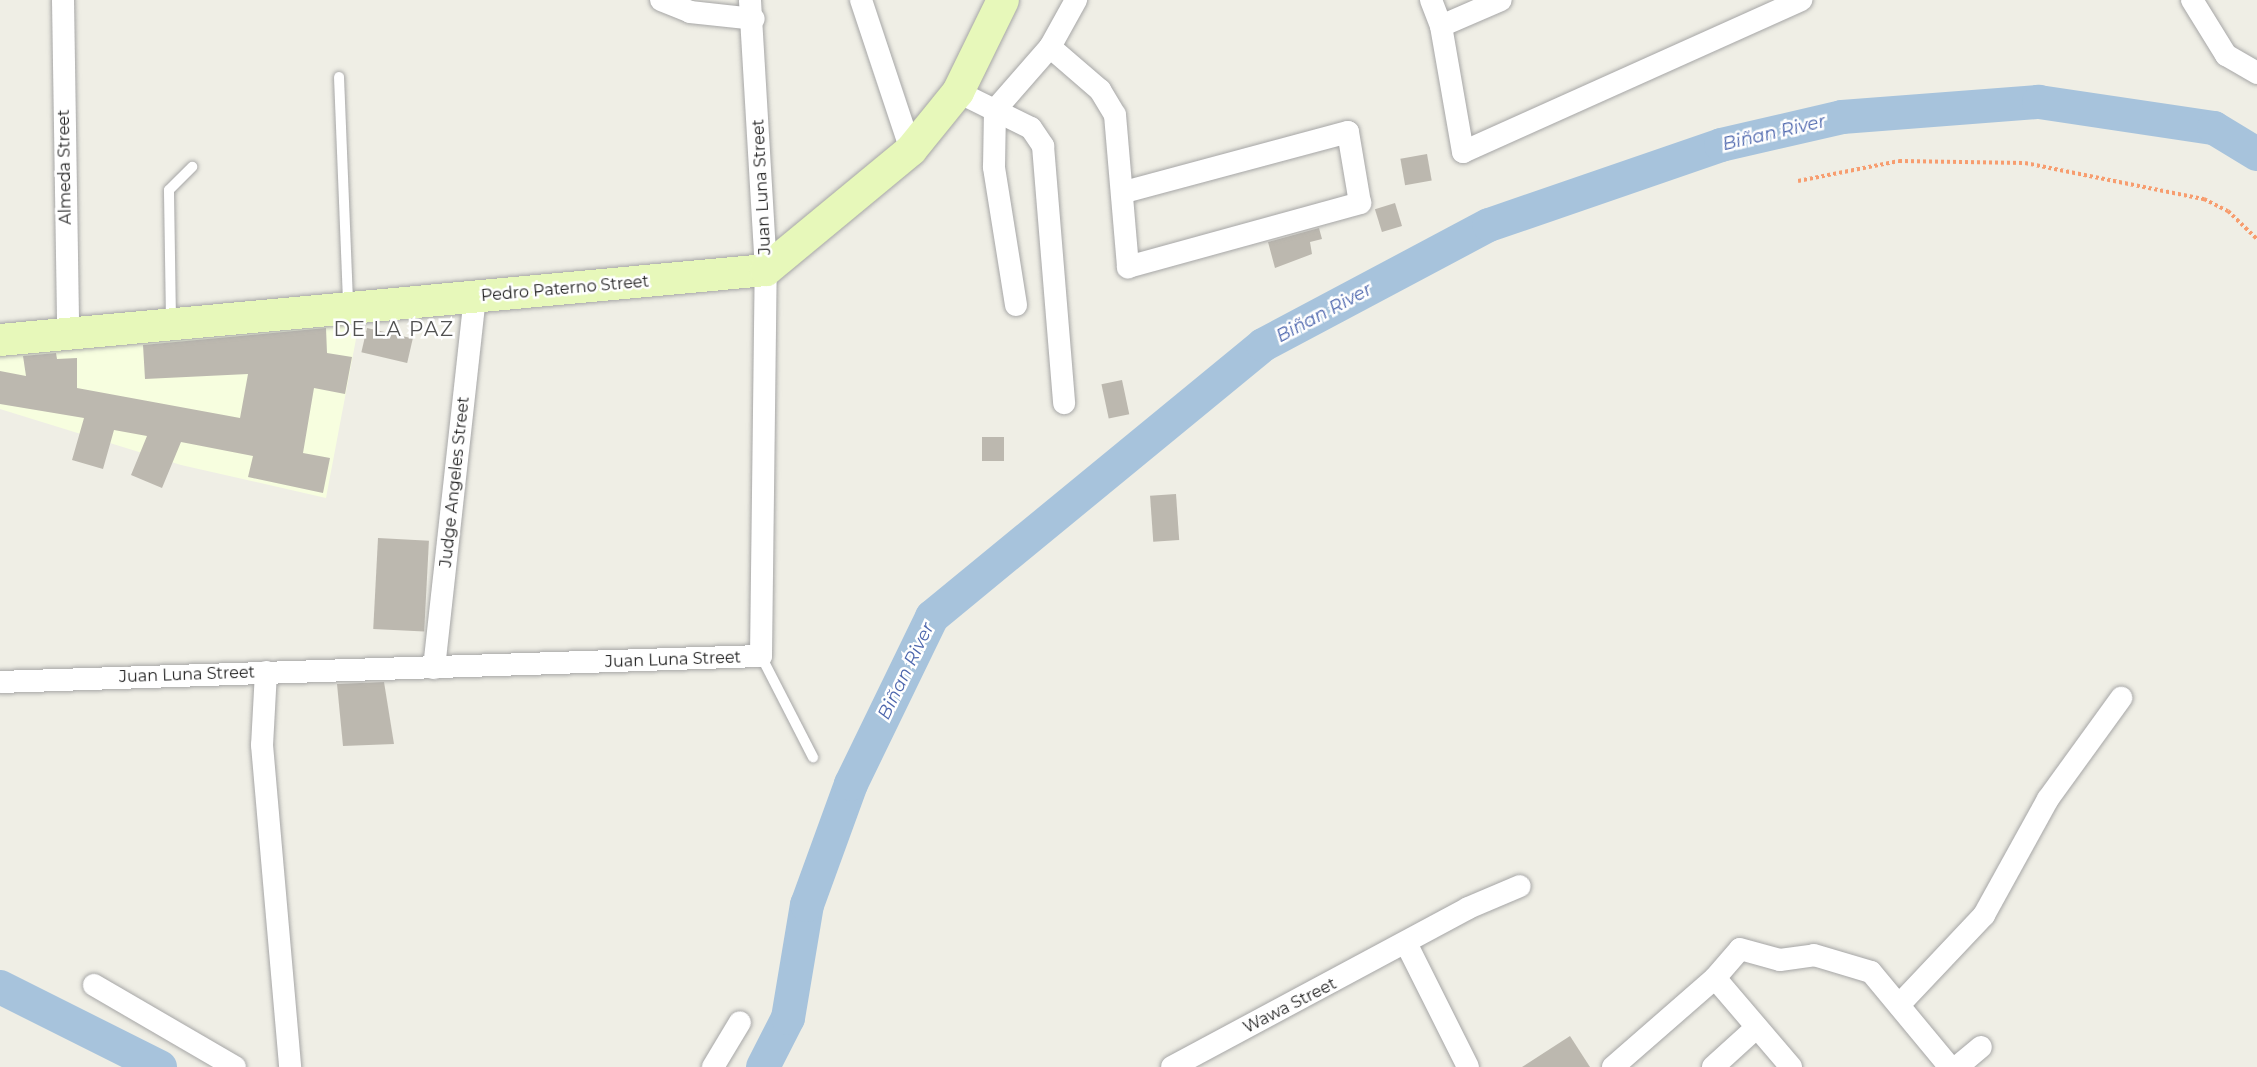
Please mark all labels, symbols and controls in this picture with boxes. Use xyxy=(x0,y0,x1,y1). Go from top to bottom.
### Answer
street label: Almeda Street xyxy=(54,109,76,225)
water label: Biñan River xyxy=(1720,111,1828,155)
street label: Juan Luna Street xyxy=(749,119,775,255)
street label: Pedro Paterno Street xyxy=(480,272,650,306)
water label: Biñan River xyxy=(1273,279,1375,347)
district label: DE LA PAZ xyxy=(334,317,454,341)
street label: Judge Angeles Street xyxy=(436,396,474,568)
water label: Biñan River xyxy=(873,619,939,723)
street label: Juan Luna Street xyxy=(605,648,741,672)
street label: Juan Luna Street xyxy=(119,663,255,687)
street label: Wawa Street xyxy=(1240,974,1340,1038)

